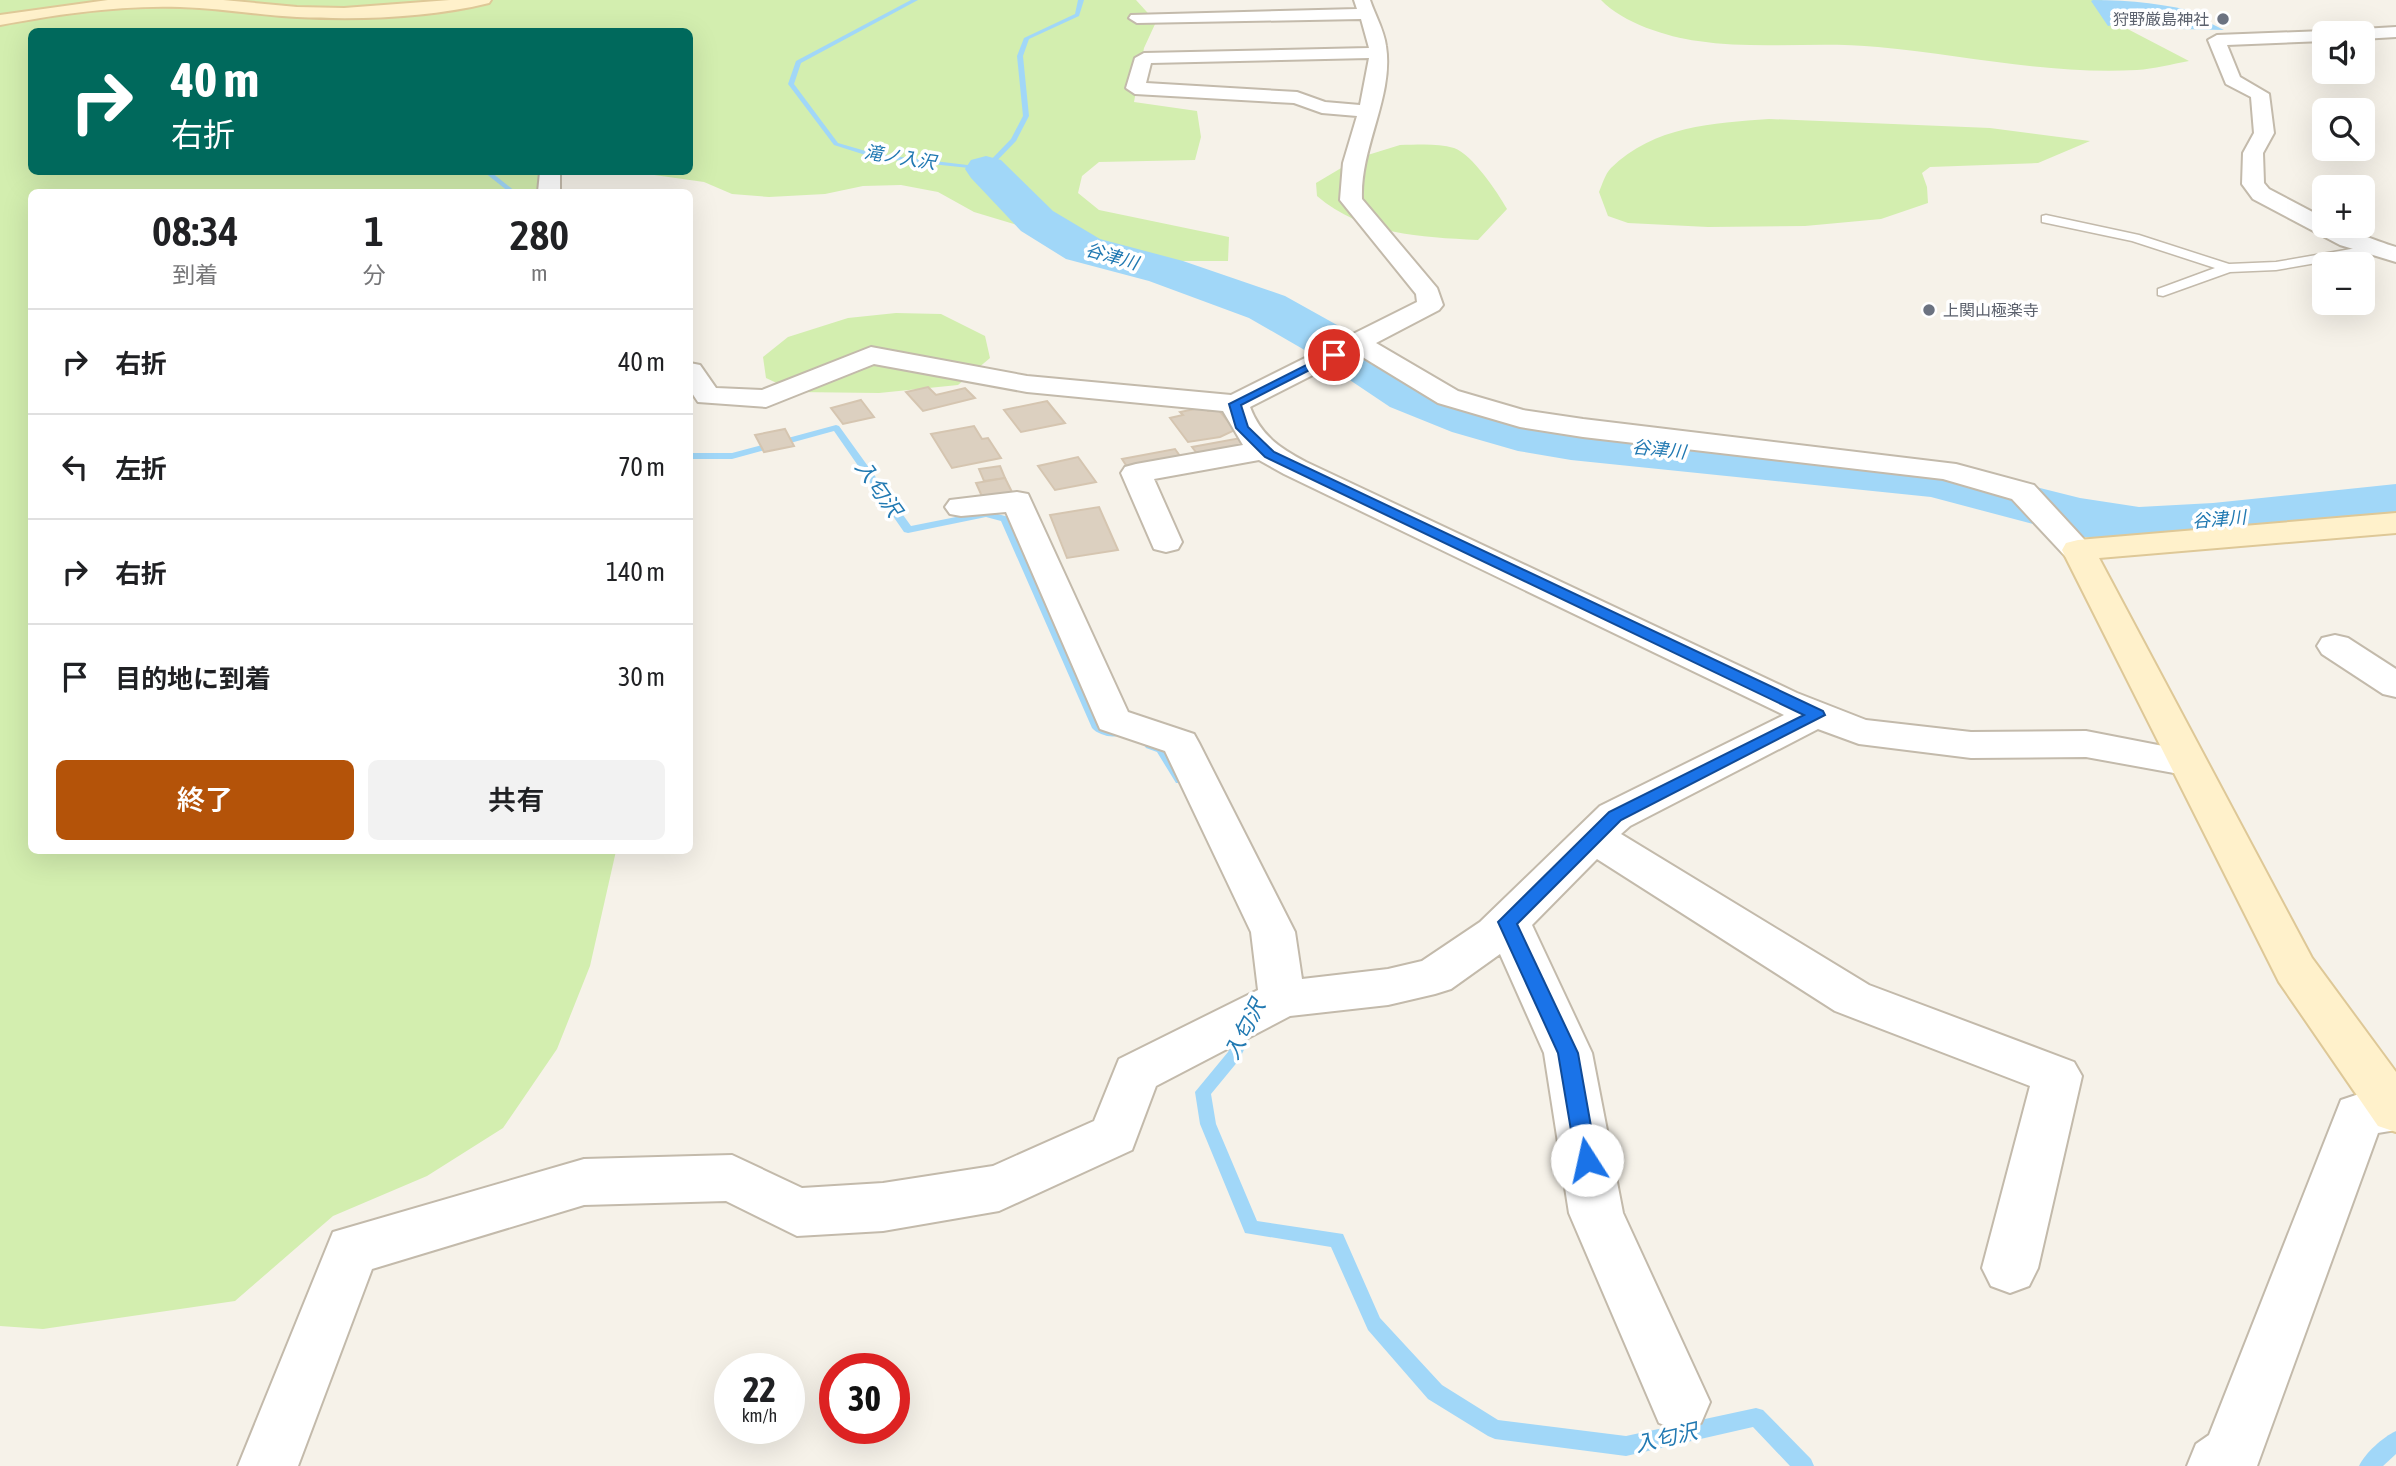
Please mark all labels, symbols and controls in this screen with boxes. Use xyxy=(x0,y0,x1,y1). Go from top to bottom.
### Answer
place label: 狩野厳島神社 xyxy=(2113,10,2209,28)
marker: 狩野厳島神社 xyxy=(2215,11,2231,27)
map controls xyxy=(2312,21,2375,315)
button: sound xyxy=(2312,21,2375,84)
text: 40 m xyxy=(171,51,259,107)
icon: right xyxy=(56,56,147,147)
button: search xyxy=(2312,98,2375,161)
text: 右折 xyxy=(171,116,235,153)
water label: 滝ノ入沢 xyxy=(863,141,939,173)
button: + xyxy=(2312,175,2375,238)
text: 08:34 xyxy=(152,207,239,255)
text: 1 xyxy=(364,207,384,255)
text: 280 xyxy=(510,211,569,259)
water label: 谷津川 xyxy=(1083,238,1143,274)
button: − xyxy=(2312,252,2375,315)
text: m xyxy=(531,260,548,286)
text: 到着 xyxy=(172,262,218,288)
text: 分 xyxy=(363,262,386,288)
place label: 上関山極楽寺 xyxy=(1943,301,2039,319)
marker: 上関山極楽寺 xyxy=(1921,302,1937,318)
pin xyxy=(1304,325,1364,385)
icon: arrive xyxy=(1315,336,1353,374)
icon: right xyxy=(56,343,94,381)
text: 40 m xyxy=(618,347,665,377)
text: 右折 xyxy=(115,349,167,379)
water label: 谷津川 xyxy=(1631,436,1689,462)
icon: left xyxy=(56,448,94,486)
text: 70 m xyxy=(618,452,665,482)
text: 左折 xyxy=(115,454,167,484)
water label: 入匂沢 xyxy=(851,455,909,523)
water label: 谷津川 xyxy=(2191,506,2249,532)
icon: right xyxy=(56,553,94,591)
text: 140 m xyxy=(606,557,665,587)
text: 右折 xyxy=(115,559,167,589)
icon: arrive xyxy=(56,658,94,696)
text: 30 m xyxy=(618,662,665,692)
text: 目的地に到着 xyxy=(115,664,271,694)
button: 終了 xyxy=(56,760,354,840)
button: 共有 xyxy=(368,760,665,840)
water label: 入匂沢 xyxy=(1219,993,1270,1063)
position arrow xyxy=(1550,1123,1624,1197)
speed limit sign: 30 xyxy=(819,1353,910,1444)
text: 22 xyxy=(743,1369,776,1409)
text: km/h xyxy=(742,1405,777,1426)
water label: 入匂沢 xyxy=(1633,1418,1702,1456)

